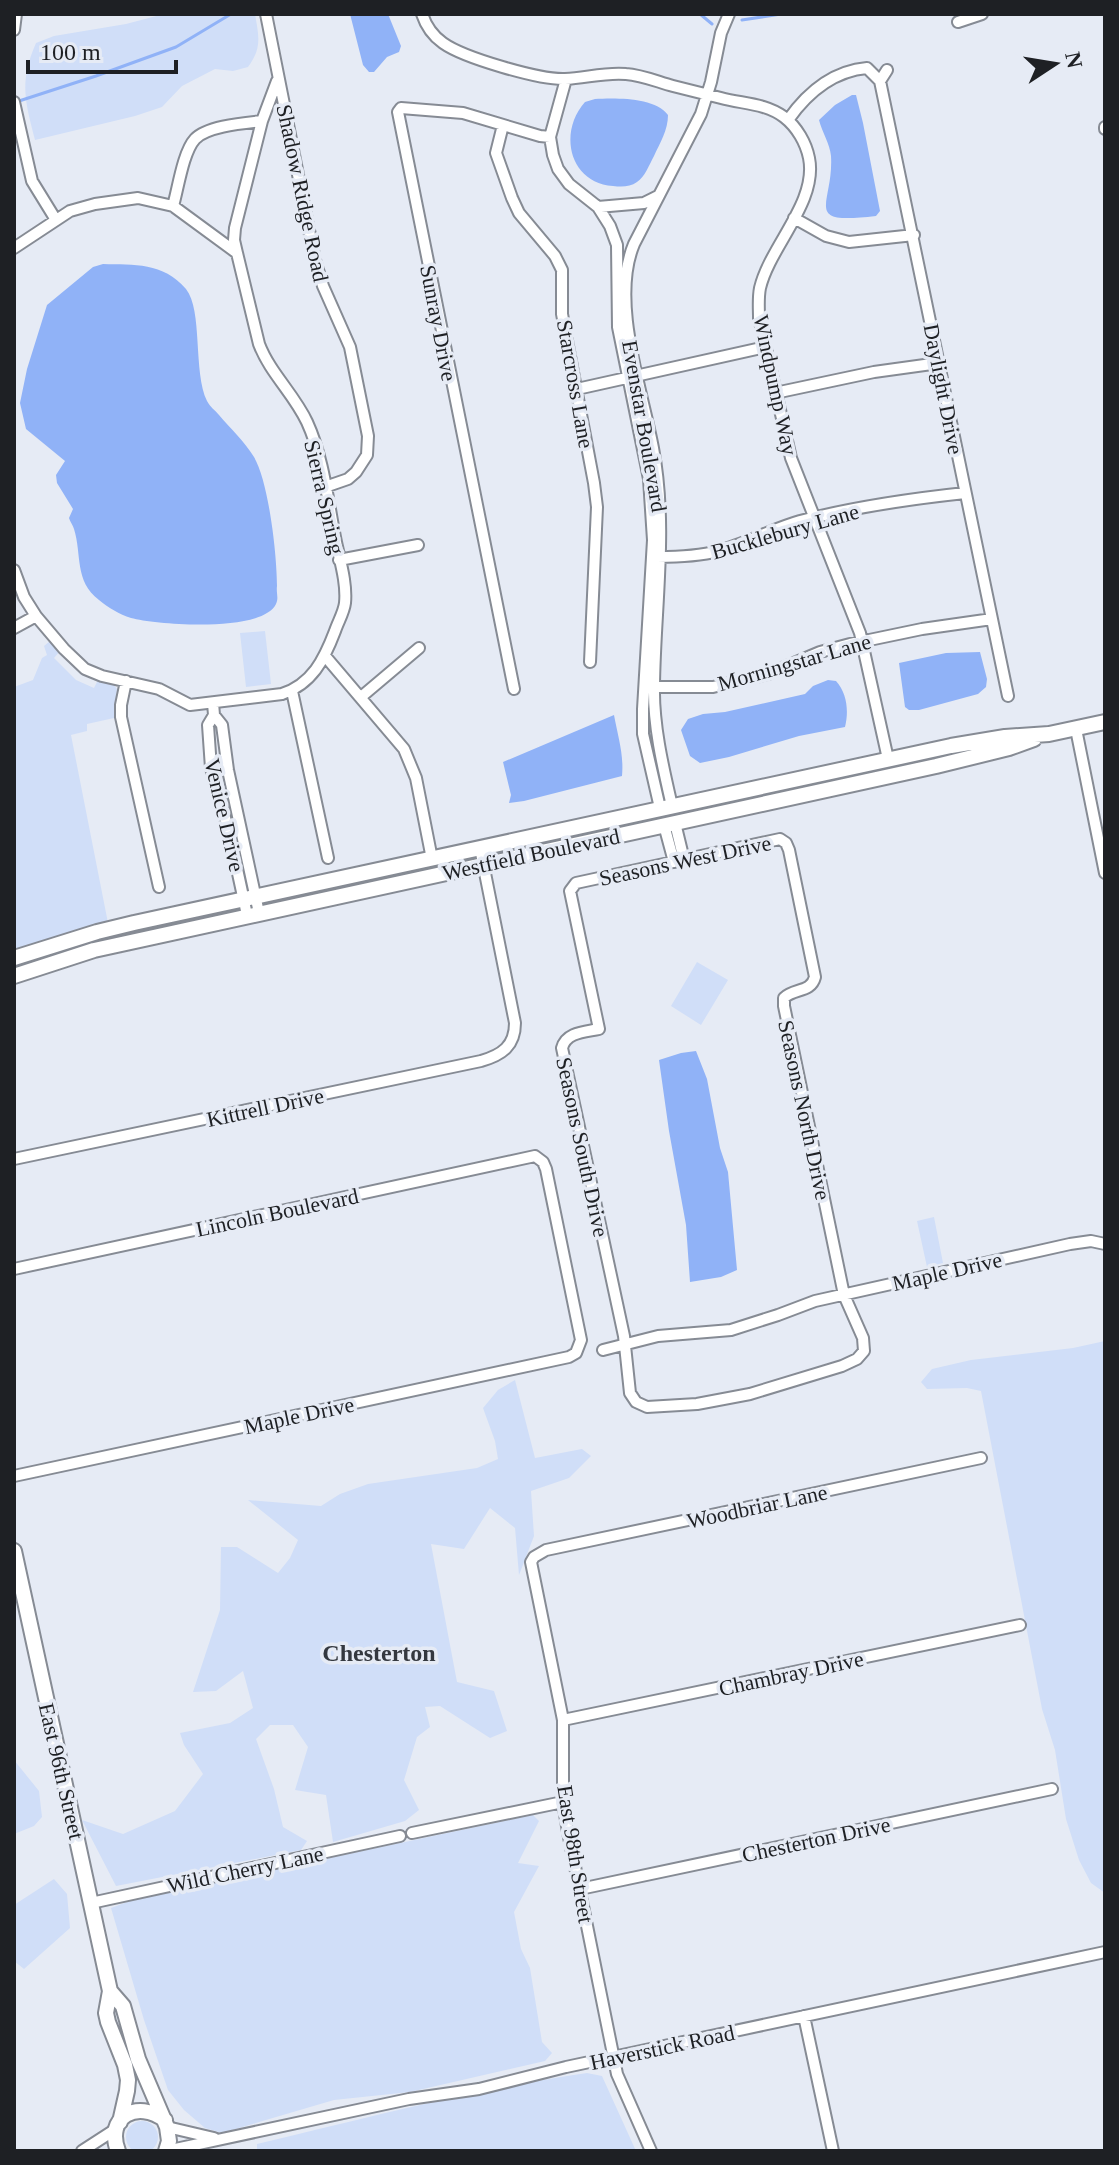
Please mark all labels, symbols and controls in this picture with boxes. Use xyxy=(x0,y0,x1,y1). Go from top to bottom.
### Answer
scale bar xyxy=(28,24,176,74)
north arrow xyxy=(1015,24,1095,104)
text: 100 m xyxy=(40,39,101,65)
text: N xyxy=(1060,50,1088,70)
street label: Shadow Ridge Road xyxy=(271,102,334,284)
street label: Sunray Drive xyxy=(415,263,462,383)
street label: Windpump Way xyxy=(748,313,803,458)
street label: Starcross Lane xyxy=(552,318,599,450)
street label: Daylight Drive xyxy=(919,322,968,457)
street label: Evenstar Boulevard xyxy=(617,338,672,514)
street label: Sierra Spring xyxy=(299,437,350,557)
street label: Bucklebury Lane xyxy=(709,499,862,564)
street label: Morningstar Lane xyxy=(715,629,874,696)
street label: Venice Drive xyxy=(199,756,250,874)
street label: Westfield Boulevard xyxy=(440,823,622,886)
street label: Seasons West Drive xyxy=(597,830,773,891)
street label: Seasons North Drive xyxy=(773,1018,836,1202)
street label: Seasons South Drive xyxy=(551,1055,614,1239)
street label: Kittrell Drive xyxy=(204,1083,326,1132)
street label: Lincoln Boulevard xyxy=(194,1183,361,1242)
street label: Maple Drive xyxy=(890,1247,1004,1296)
street label: Maple Drive xyxy=(242,1392,356,1439)
street label: Woodbriar Lane xyxy=(685,1479,830,1534)
district label: Chesterton xyxy=(322,1640,436,1666)
street label: Chambray Drive xyxy=(716,1646,866,1701)
street label: East 96th Street xyxy=(34,1700,89,1842)
street label: East 98th Street xyxy=(552,1783,599,1925)
street label: Chesterton Drive xyxy=(740,1812,893,1867)
street label: Wild Cherry Lane xyxy=(165,1841,326,1898)
street label: Haverstick Road xyxy=(587,2020,737,2075)

